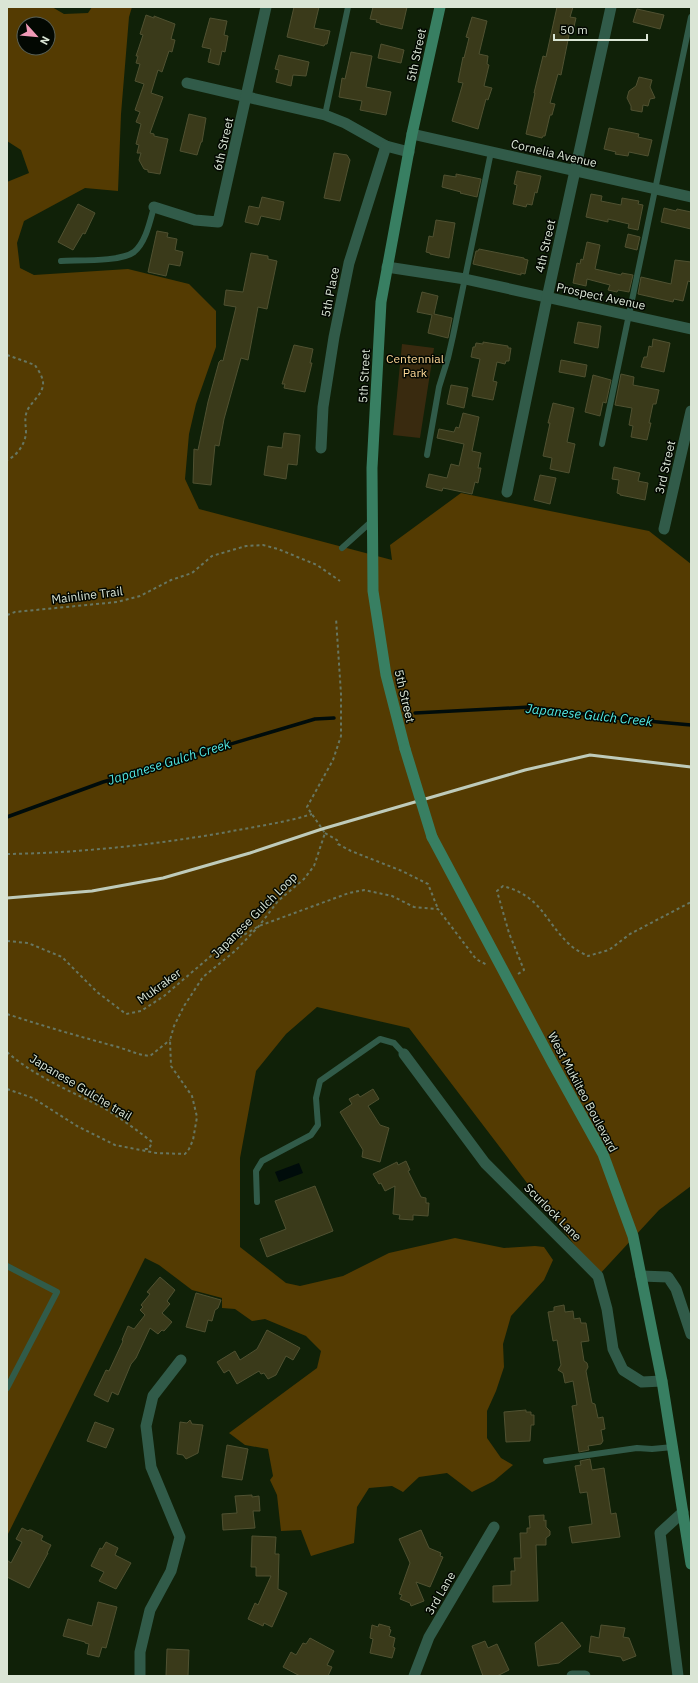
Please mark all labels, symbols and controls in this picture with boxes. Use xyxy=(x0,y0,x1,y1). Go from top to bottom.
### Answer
north arrow xyxy=(16,16,56,56)
scale bar xyxy=(554,16,647,42)
text: 50 m xyxy=(560,22,588,37)
street label: 5th Street xyxy=(403,27,429,83)
text: N xyxy=(37,34,53,47)
street label: 6th Street xyxy=(210,116,236,172)
street label: Cornelia Avenue xyxy=(510,136,599,170)
street label: 4th Street xyxy=(532,218,558,274)
street label: 5th Place xyxy=(318,265,342,318)
street label: Prospect Avenue xyxy=(555,279,647,313)
street label: 5th Street xyxy=(355,349,373,403)
park label: Centennial Park xyxy=(386,351,444,380)
street label: 3rd Street xyxy=(652,439,678,495)
street label: Mainline Trail xyxy=(50,583,124,607)
street label: 5th Street xyxy=(392,668,418,724)
water label: Japanese Gulch Creek xyxy=(525,700,654,730)
water label: Japanese Gulch Creek xyxy=(106,735,233,789)
street label: Japanese Gulch Loop xyxy=(208,869,300,961)
street label: Mukraker xyxy=(134,965,184,1007)
street label: West Mukilteo Boulevard xyxy=(545,1029,621,1155)
street label: Japanese Gulche trail xyxy=(27,1051,135,1123)
street label: Scurlock Lane xyxy=(521,1180,585,1244)
street label: 3rd Lane xyxy=(422,1568,458,1617)

